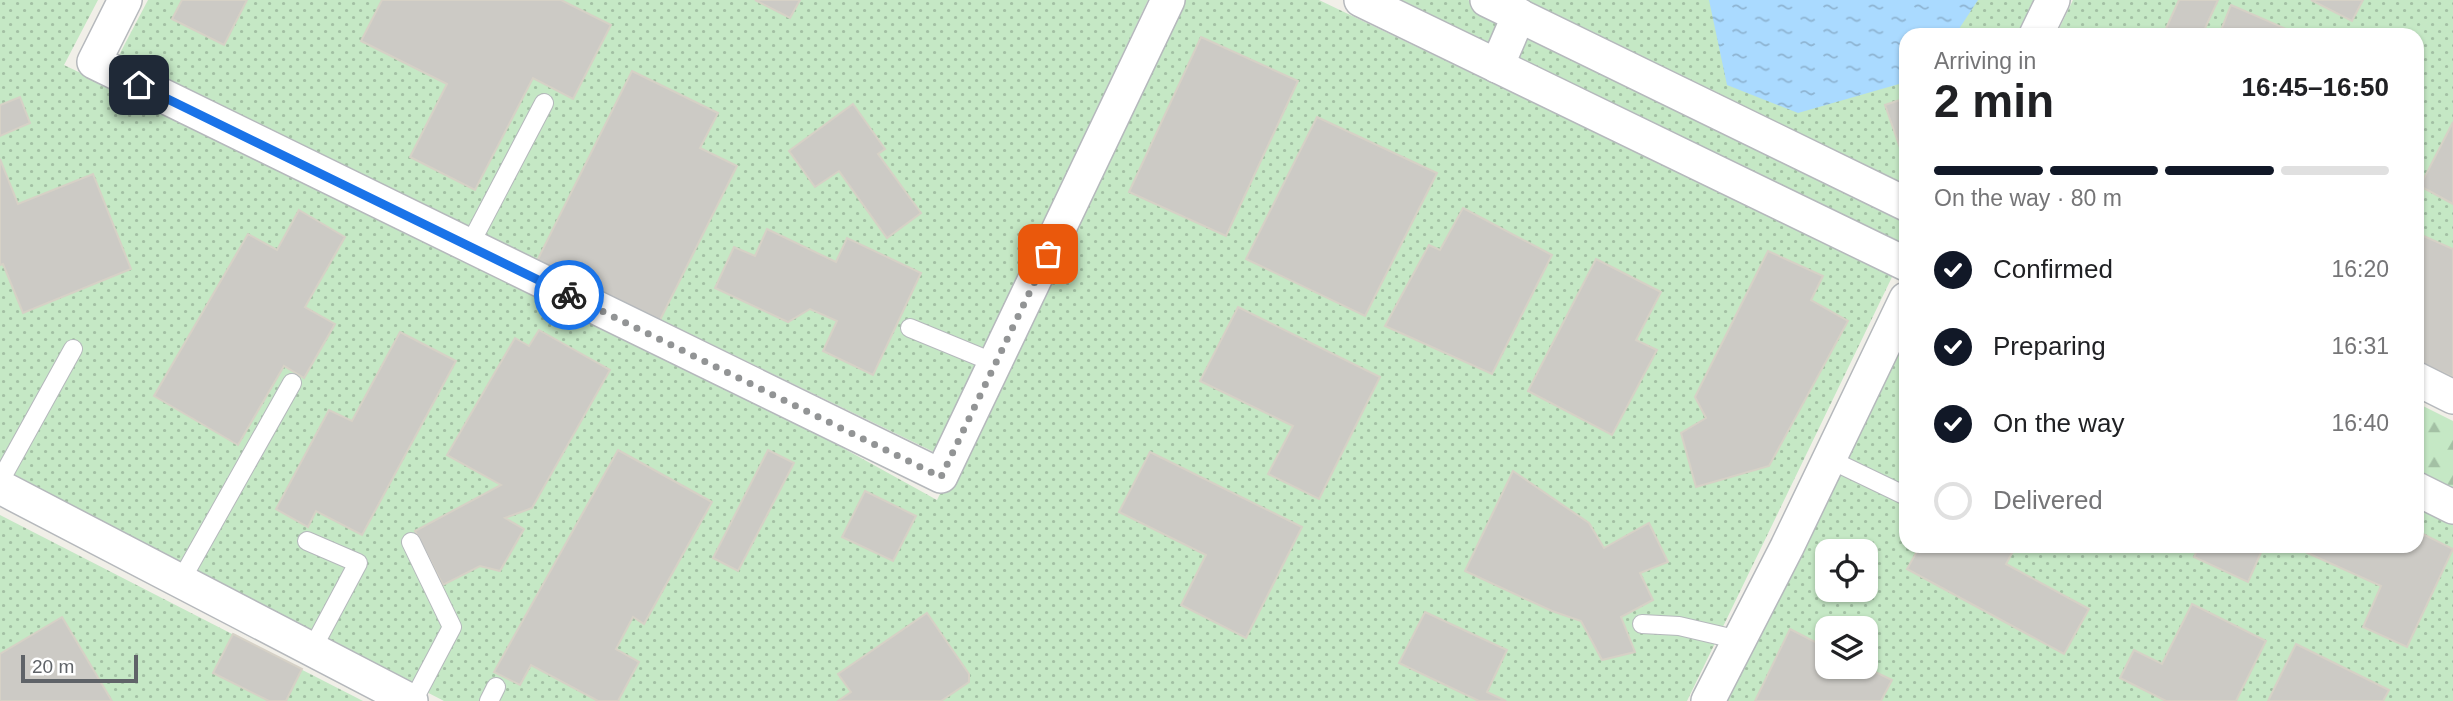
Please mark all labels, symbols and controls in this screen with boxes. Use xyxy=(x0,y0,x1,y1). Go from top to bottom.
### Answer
text: Arriving in xyxy=(1934,48,2036,74)
pin xyxy=(109,55,169,115)
icon: home xyxy=(120,66,158,104)
text: 16:45–16:50 xyxy=(2242,72,2389,102)
text: 2 min xyxy=(1934,75,2054,127)
text: On the way · 80 m xyxy=(1934,185,2122,211)
pin xyxy=(1018,224,1078,284)
icon: bag xyxy=(1029,235,1067,273)
icon: check xyxy=(1934,251,1972,289)
text: Confirmed xyxy=(1993,254,2113,284)
text: 16:20 xyxy=(2331,256,2389,282)
courier xyxy=(534,260,604,330)
icon: bike xyxy=(550,276,588,314)
icon: check xyxy=(1934,328,1972,366)
text: Preparing xyxy=(1993,331,2106,361)
text: 16:31 xyxy=(2331,333,2389,359)
icon: check xyxy=(1934,405,1972,443)
text: On the way xyxy=(1993,408,2125,438)
text: 16:40 xyxy=(2331,410,2389,436)
text: Delivered xyxy=(1993,485,2103,515)
map controls xyxy=(1815,539,1878,679)
button: locate xyxy=(1815,539,1878,602)
button: layers xyxy=(1815,616,1878,679)
scale bar xyxy=(21,652,138,684)
text: 20 m xyxy=(32,656,74,677)

